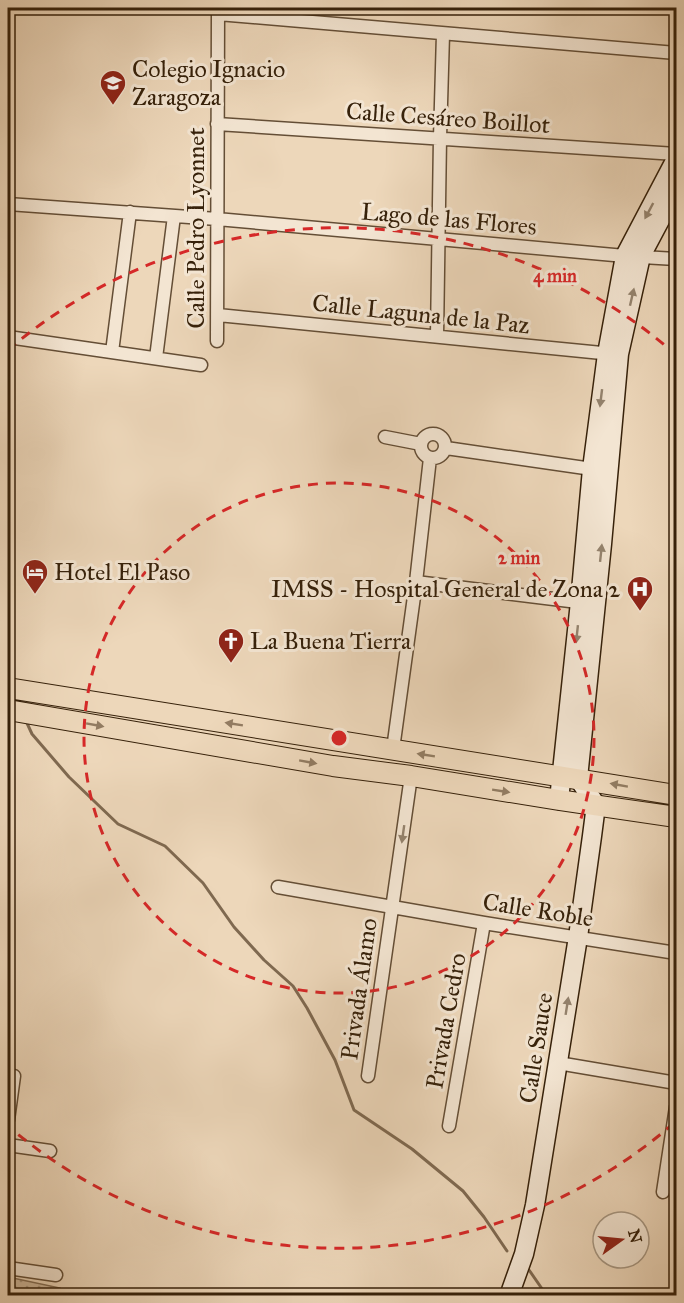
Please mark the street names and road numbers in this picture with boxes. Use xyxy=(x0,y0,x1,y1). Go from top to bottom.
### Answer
street label: Calle Cesáreo Boillot xyxy=(345,96,552,140)
street label: Calle Pedro Lyonnet xyxy=(181,127,211,329)
street label: Lago de las Flores xyxy=(360,196,538,242)
street label: Calle Laguna de la Paz xyxy=(311,288,531,340)
street label: Calle Roble xyxy=(481,886,595,934)
street label: Privada Álamo xyxy=(334,916,384,1062)
street label: Privada Cedro xyxy=(419,951,473,1091)
street label: Calle Sauce xyxy=(512,991,560,1105)

